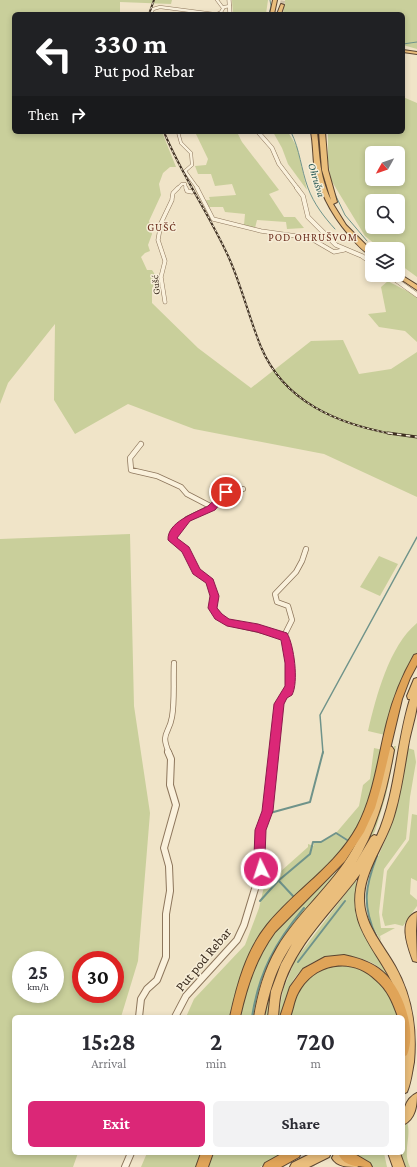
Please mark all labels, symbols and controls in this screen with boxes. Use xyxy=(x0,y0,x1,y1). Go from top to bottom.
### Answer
icon: left xyxy=(28,28,80,80)
text: 330 m xyxy=(94,28,167,59)
text: Put pod Rebar xyxy=(94,61,195,81)
icon: right xyxy=(67,104,89,126)
text: Then xyxy=(28,107,59,123)
north arrow xyxy=(365,146,405,186)
map controls xyxy=(365,146,405,282)
water label: Ohrušva xyxy=(306,161,328,199)
button: search xyxy=(365,194,405,234)
district label: GUŠĆ xyxy=(147,221,177,233)
district label: POD OHRUŠVOM xyxy=(268,231,358,243)
button: layers xyxy=(365,242,405,282)
street label: Gušć xyxy=(149,274,162,295)
pin xyxy=(209,475,243,509)
icon: arrive xyxy=(215,481,237,503)
position arrow xyxy=(240,848,282,890)
street label: Put pod Rebar xyxy=(172,924,234,994)
speed limit sign: 30 xyxy=(72,951,124,1003)
text: 25 xyxy=(28,961,48,983)
text: km/h xyxy=(27,981,49,992)
text: 15:28 xyxy=(82,1028,136,1055)
text: 2 xyxy=(210,1028,222,1055)
text: 720 xyxy=(297,1028,335,1055)
text: Arrival xyxy=(91,1056,127,1071)
text: min xyxy=(206,1056,227,1071)
text: m xyxy=(311,1056,321,1071)
button: Exit xyxy=(28,1101,205,1147)
button: Share xyxy=(213,1101,389,1147)

